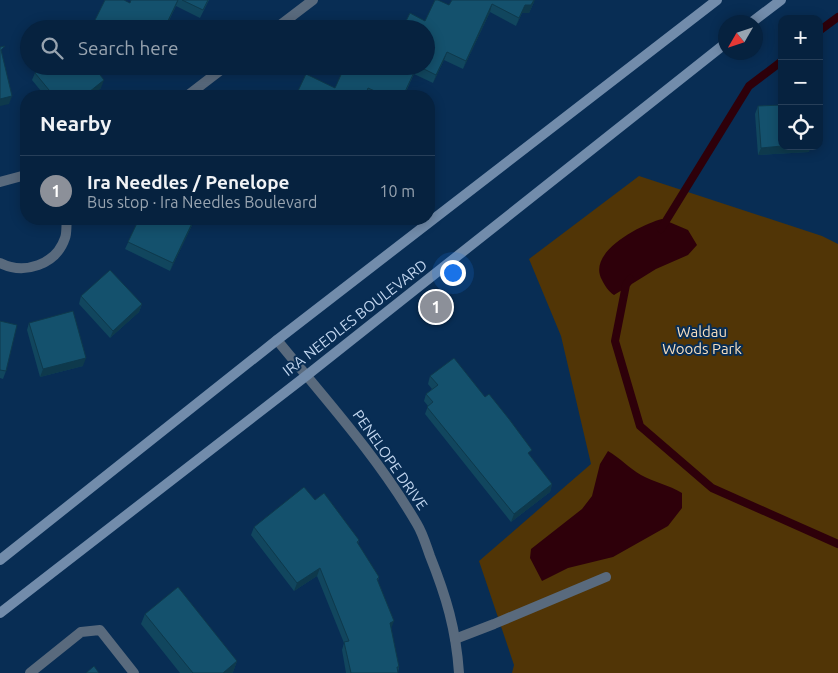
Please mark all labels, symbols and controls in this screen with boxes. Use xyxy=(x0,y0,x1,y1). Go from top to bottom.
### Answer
north arrow xyxy=(718,15,763,60)
map controls xyxy=(778,15,823,150)
button: + xyxy=(778,15,823,60)
search box xyxy=(20,20,435,75)
icon: search xyxy=(38,34,66,62)
text: Search here xyxy=(78,37,178,59)
button: − xyxy=(778,60,823,105)
button: locate xyxy=(778,105,823,150)
text: Nearby xyxy=(40,111,111,135)
text: Ira Needles / Penelope xyxy=(87,171,290,193)
text: 1 xyxy=(51,182,61,200)
text: 10 m xyxy=(379,182,415,200)
text: Bus stop · Ira Needles Boulevard xyxy=(87,193,317,211)
street label: IRA NEEDLES BOULEVARD xyxy=(279,256,430,379)
your location xyxy=(440,260,466,286)
pin: 1 xyxy=(420,288,452,326)
park label: Waldau Woods Park xyxy=(662,323,742,357)
street label: PENELOPE DRIVE xyxy=(350,407,431,513)

